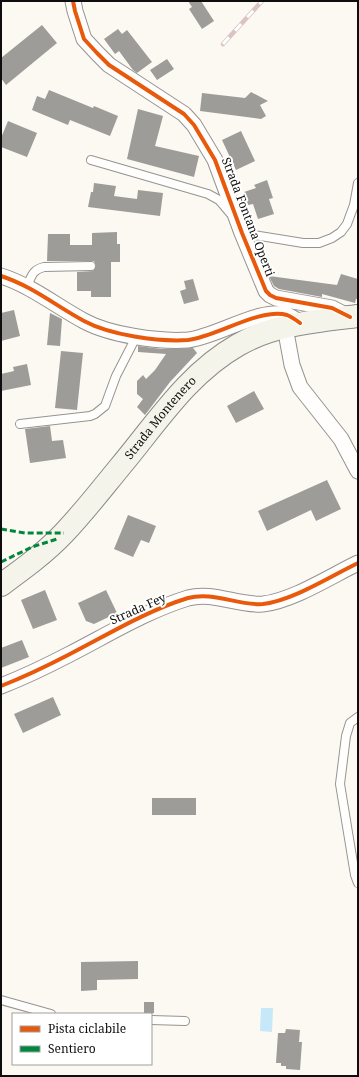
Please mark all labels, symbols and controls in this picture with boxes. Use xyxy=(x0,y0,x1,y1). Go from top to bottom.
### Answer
street label: Strada Fontana Operti xyxy=(218,155,279,279)
street label: Strada Montenero xyxy=(120,372,200,463)
street label: Strada Fey xyxy=(107,588,169,629)
legend xyxy=(12,1013,152,1065)
text: Pista ciclabile xyxy=(48,1020,126,1037)
text: Sentiero xyxy=(48,1040,96,1057)

